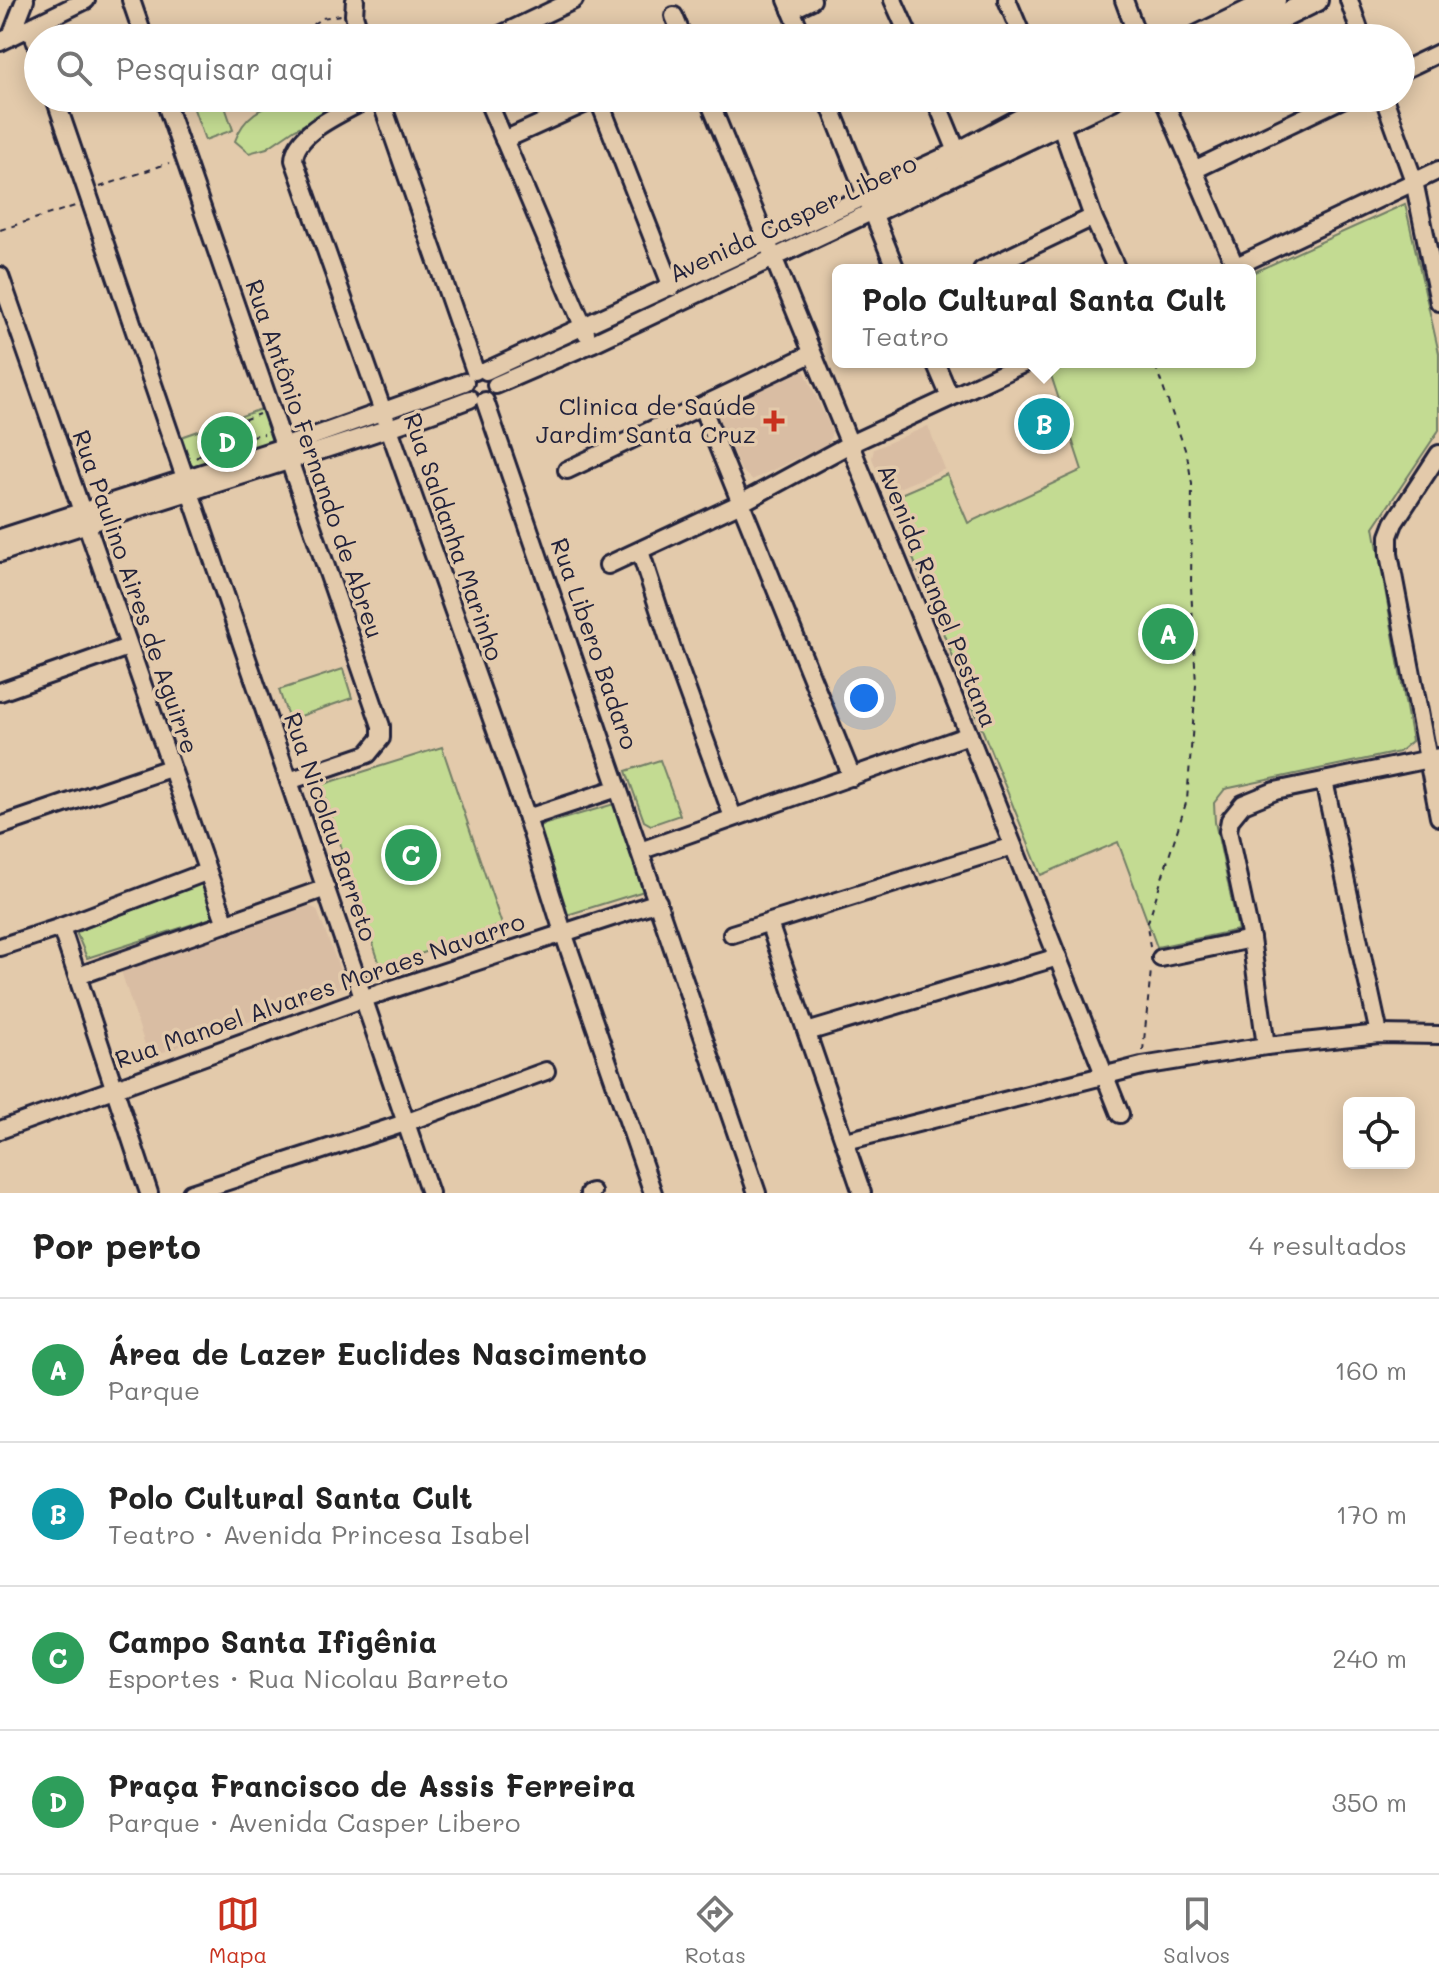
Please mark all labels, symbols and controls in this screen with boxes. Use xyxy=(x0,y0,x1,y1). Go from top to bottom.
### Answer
search box xyxy=(24,24,1415,112)
icon: search xyxy=(52,46,96,90)
text: Pesquisar aqui xyxy=(116,48,334,88)
street label: Avenida Casper Libero xyxy=(664,147,921,289)
popup xyxy=(832,264,1256,368)
street label: Rua Antônio Fernando de Abreu xyxy=(239,275,391,642)
text: Polo Cultural Santa Cult xyxy=(862,279,1226,319)
text: Teatro xyxy=(862,319,948,353)
place label: Clinica de Saúde Jardim Santa Cruz xyxy=(536,390,756,449)
pin: B xyxy=(1018,394,1070,454)
street label: Rua Saldanha Marinho xyxy=(397,409,511,664)
marker: Clinica de Saúde Jardim Santa Cruz xyxy=(763,410,785,432)
pin: D xyxy=(201,412,253,472)
street label: Rua Paulino Aires de Aguirre xyxy=(66,426,206,757)
street label: Avenida Rangel Pestana xyxy=(871,459,1005,732)
street label: Rua Libero Badaro xyxy=(545,534,646,753)
pin: A xyxy=(1142,604,1194,664)
your location xyxy=(844,678,884,718)
street label: Rua Nicolau Barreto xyxy=(278,708,385,945)
pin: C xyxy=(385,825,437,885)
street label: Rua Manoel Alvares Moraes Navarro xyxy=(111,905,528,1074)
map controls xyxy=(1343,1097,1415,1169)
button: locate xyxy=(1343,1097,1415,1169)
text: Por perto xyxy=(32,1223,201,1268)
text: 4 resultados xyxy=(1249,1228,1407,1262)
text: Área de Lazer Euclides Nascimento xyxy=(108,1333,647,1373)
text: A xyxy=(49,1353,67,1387)
text: 160 m xyxy=(1335,1353,1407,1387)
text: Parque xyxy=(108,1373,200,1407)
text: Polo Cultural Santa Cult xyxy=(108,1477,473,1517)
text: B xyxy=(49,1497,67,1531)
text: 170 m xyxy=(1336,1497,1407,1531)
text: Teatro · Avenida Princesa Isabel xyxy=(108,1517,531,1551)
text: Campo Santa Ifigênia xyxy=(108,1621,437,1661)
text: C xyxy=(48,1641,68,1675)
text: 240 m xyxy=(1332,1641,1407,1675)
text: Esportes · Rua Nicolau Barreto xyxy=(108,1661,508,1695)
text: Praça Francisco de Assis Ferreira xyxy=(108,1765,636,1805)
text: D xyxy=(49,1785,67,1819)
text: 350 m xyxy=(1332,1785,1407,1819)
text: Parque · Avenida Casper Libero xyxy=(108,1805,520,1839)
tab: Mapa xyxy=(209,1892,267,1969)
tab: Rotas xyxy=(685,1892,746,1969)
tab: Salvos xyxy=(1163,1892,1230,1969)

